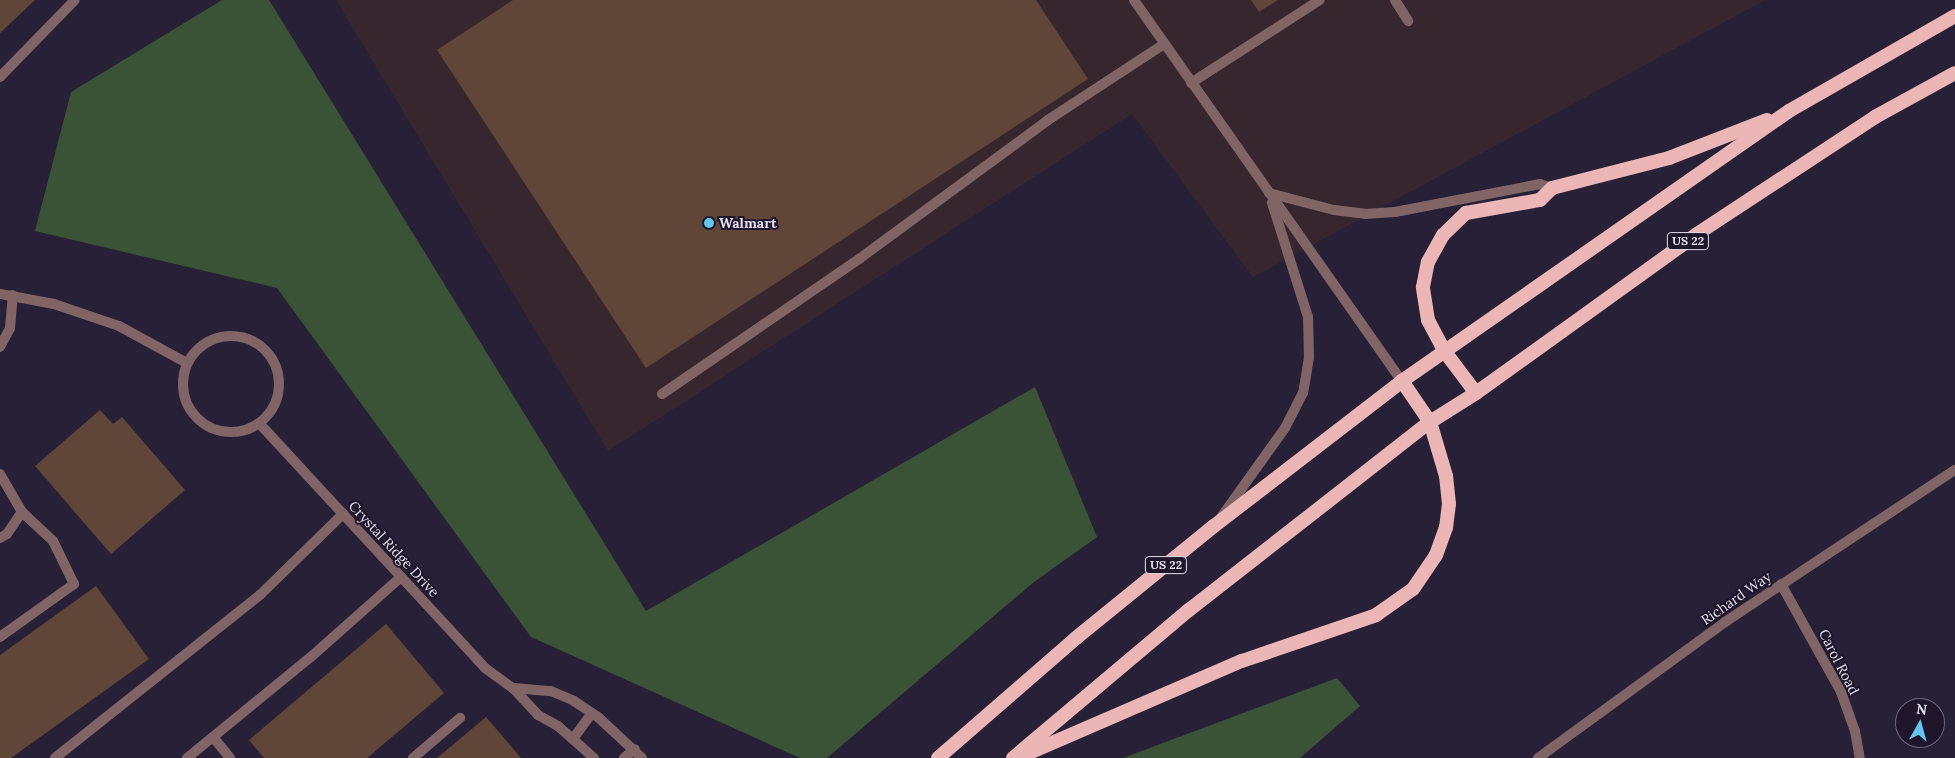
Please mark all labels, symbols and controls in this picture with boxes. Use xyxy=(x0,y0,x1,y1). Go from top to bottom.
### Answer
place label: Walmart xyxy=(719,215,777,231)
marker: Walmart xyxy=(703,217,715,229)
road number: US 22 xyxy=(1667,232,1709,250)
street label: Crystal Ridge Drive xyxy=(345,498,443,600)
road number: US 22 xyxy=(1145,556,1187,574)
street label: Richard Way xyxy=(1698,568,1774,628)
street label: Carol Road xyxy=(1815,626,1863,698)
north arrow xyxy=(1895,698,1945,748)
text: N xyxy=(1915,700,1928,719)

